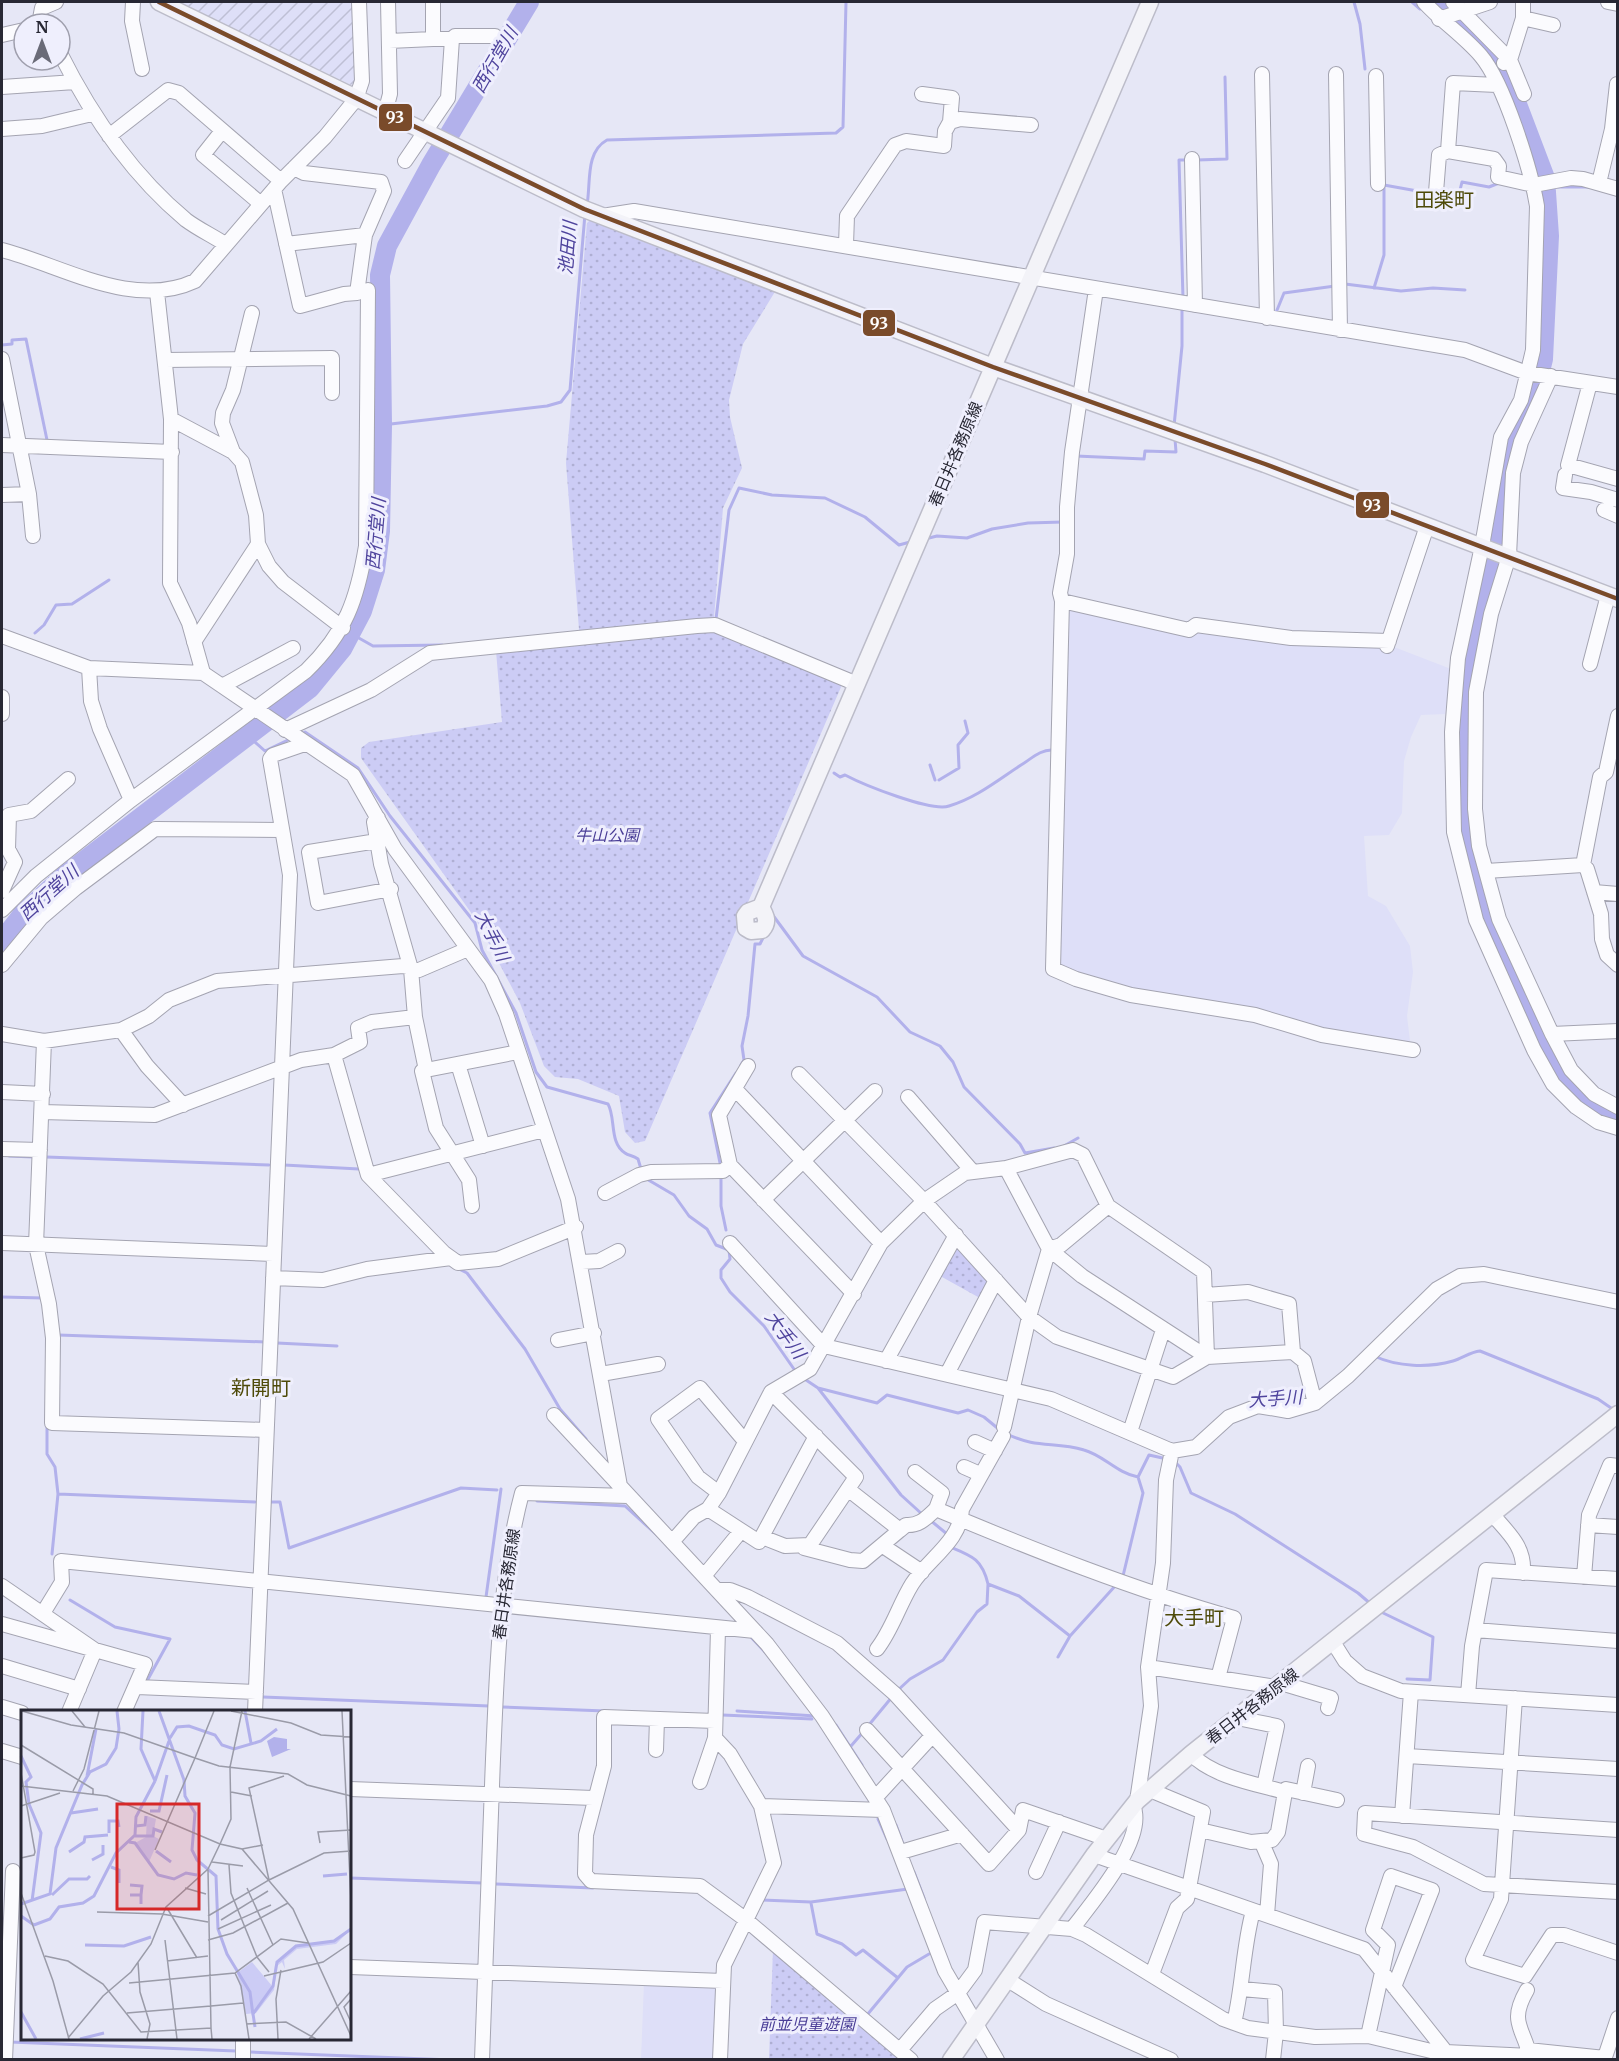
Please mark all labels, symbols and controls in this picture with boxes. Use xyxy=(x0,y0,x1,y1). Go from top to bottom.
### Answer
north arrow xyxy=(12,12,72,72)
text: N xyxy=(36,17,49,37)
water label: 西行堂川 xyxy=(467,21,524,97)
line badge: 93 xyxy=(378,103,413,132)
text: 93 xyxy=(386,107,404,127)
district label: 田楽町 xyxy=(1414,187,1474,212)
water label: 池田川 xyxy=(554,218,581,276)
line badge: 93 xyxy=(862,309,896,337)
text: 93 xyxy=(870,313,888,333)
street label: 春日井各務原線 xyxy=(924,399,986,509)
line badge: 93 xyxy=(1355,491,1390,519)
water label: 西行堂川 xyxy=(361,495,390,571)
text: 93 xyxy=(1363,495,1381,515)
park label: 牛山公園 xyxy=(575,825,641,845)
water label: 西行堂川 xyxy=(14,859,85,925)
water label: 大手川 xyxy=(470,906,515,967)
water label: 大手川 xyxy=(760,1306,812,1365)
district label: 新開町 xyxy=(231,1375,291,1400)
water label: 大手川 xyxy=(1247,1385,1305,1412)
street label: 春日井各務原線 xyxy=(488,1527,524,1641)
district label: 大手町 xyxy=(1164,1605,1224,1630)
street label: 春日井各務原線 xyxy=(1202,1664,1302,1748)
inset map xyxy=(21,1710,351,2040)
park label: 前並児童遊園 xyxy=(759,2014,857,2034)

